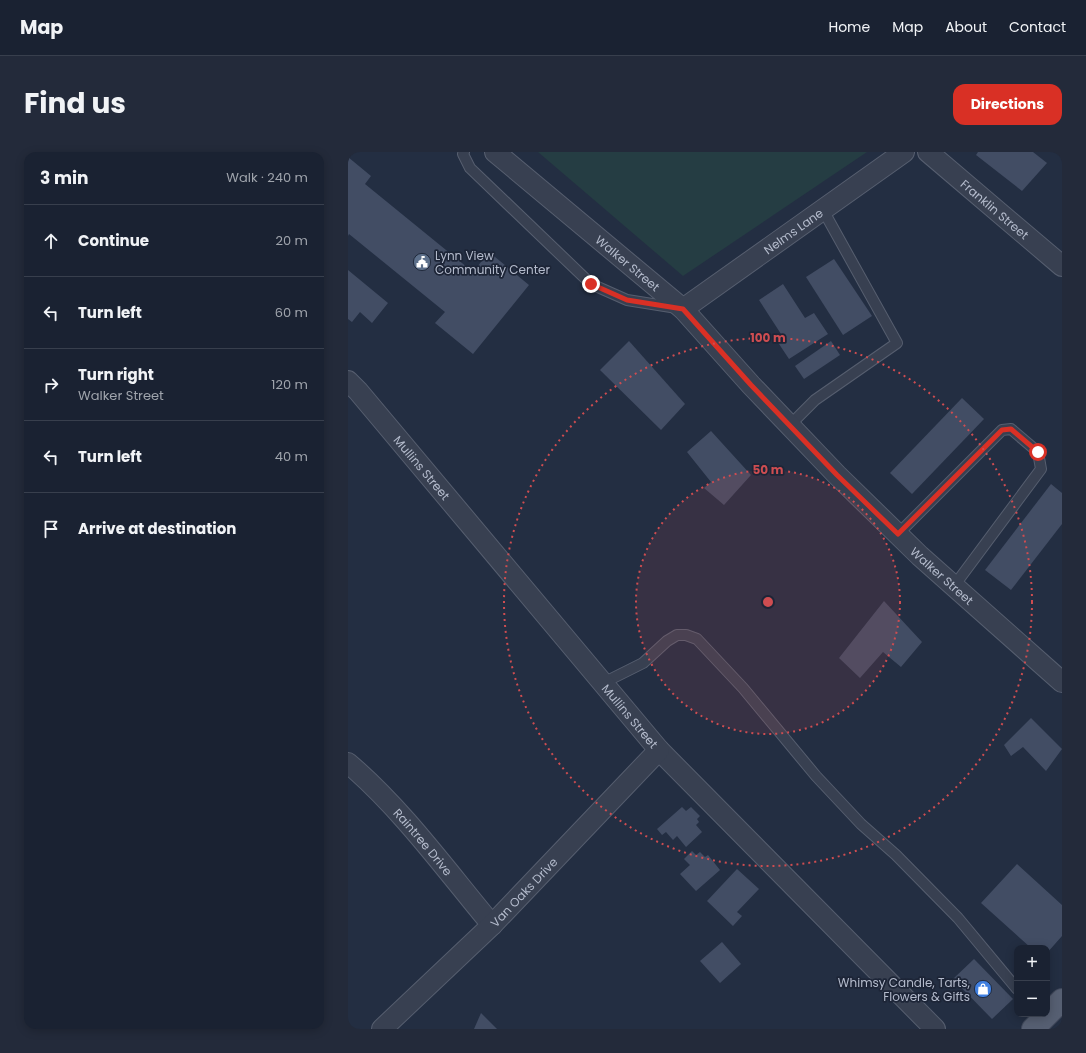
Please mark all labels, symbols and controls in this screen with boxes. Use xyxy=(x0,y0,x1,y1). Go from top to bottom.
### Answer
text: Map xyxy=(20,14,63,41)
text: Home xyxy=(828,17,870,37)
text: Map xyxy=(892,17,923,37)
text: About xyxy=(945,17,987,37)
text: Contact xyxy=(1009,17,1066,37)
text: Find us xyxy=(24,84,126,123)
button: Directions xyxy=(953,84,1062,125)
text: 3 min xyxy=(40,166,88,190)
text: Walk · 240 m xyxy=(226,168,308,187)
street label: Franklin Street xyxy=(957,175,1033,243)
street label: Nelms Lane xyxy=(760,204,826,258)
icon: ahead xyxy=(40,230,62,252)
text: Continue xyxy=(78,230,149,251)
text: 20 m xyxy=(275,231,308,250)
street label: Walker Street xyxy=(592,231,664,295)
place label: Lynn View Community Center xyxy=(435,247,550,278)
public building icon: Lynn View Community Center xyxy=(412,252,432,272)
route end xyxy=(582,275,600,293)
icon: left xyxy=(40,302,62,324)
text: Turn left xyxy=(78,302,142,323)
text: 60 m xyxy=(275,303,308,322)
text: 100 m xyxy=(750,329,786,346)
text: Turn right xyxy=(78,364,154,385)
icon: right xyxy=(40,374,62,396)
text: 120 m xyxy=(271,375,308,394)
text: Walker Street xyxy=(78,386,164,405)
street label: Mullins Street xyxy=(390,432,454,503)
route start xyxy=(1029,443,1047,461)
icon: left xyxy=(40,446,62,468)
text: Turn left xyxy=(78,446,142,467)
text: 40 m xyxy=(275,447,308,466)
text: 50 m xyxy=(753,461,784,478)
icon: arrive xyxy=(40,518,62,540)
text: Arrive at destination xyxy=(78,518,236,539)
street label: Walker Street xyxy=(907,543,977,608)
centre of rings xyxy=(761,595,775,609)
street label: Mullins Street xyxy=(598,680,662,752)
street label: Raintree Drive xyxy=(390,804,457,879)
street label: Van Oaks Drive xyxy=(486,853,561,931)
map controls xyxy=(1014,945,1050,1017)
button: + xyxy=(1014,945,1050,981)
place label: Whimsy Candle, Tarts, Flowers & Gifts xyxy=(838,974,971,1005)
shop icon: Whimsy Candle, Tarts, Flowers & Gifts xyxy=(973,979,993,999)
button: − xyxy=(1014,981,1050,1017)

